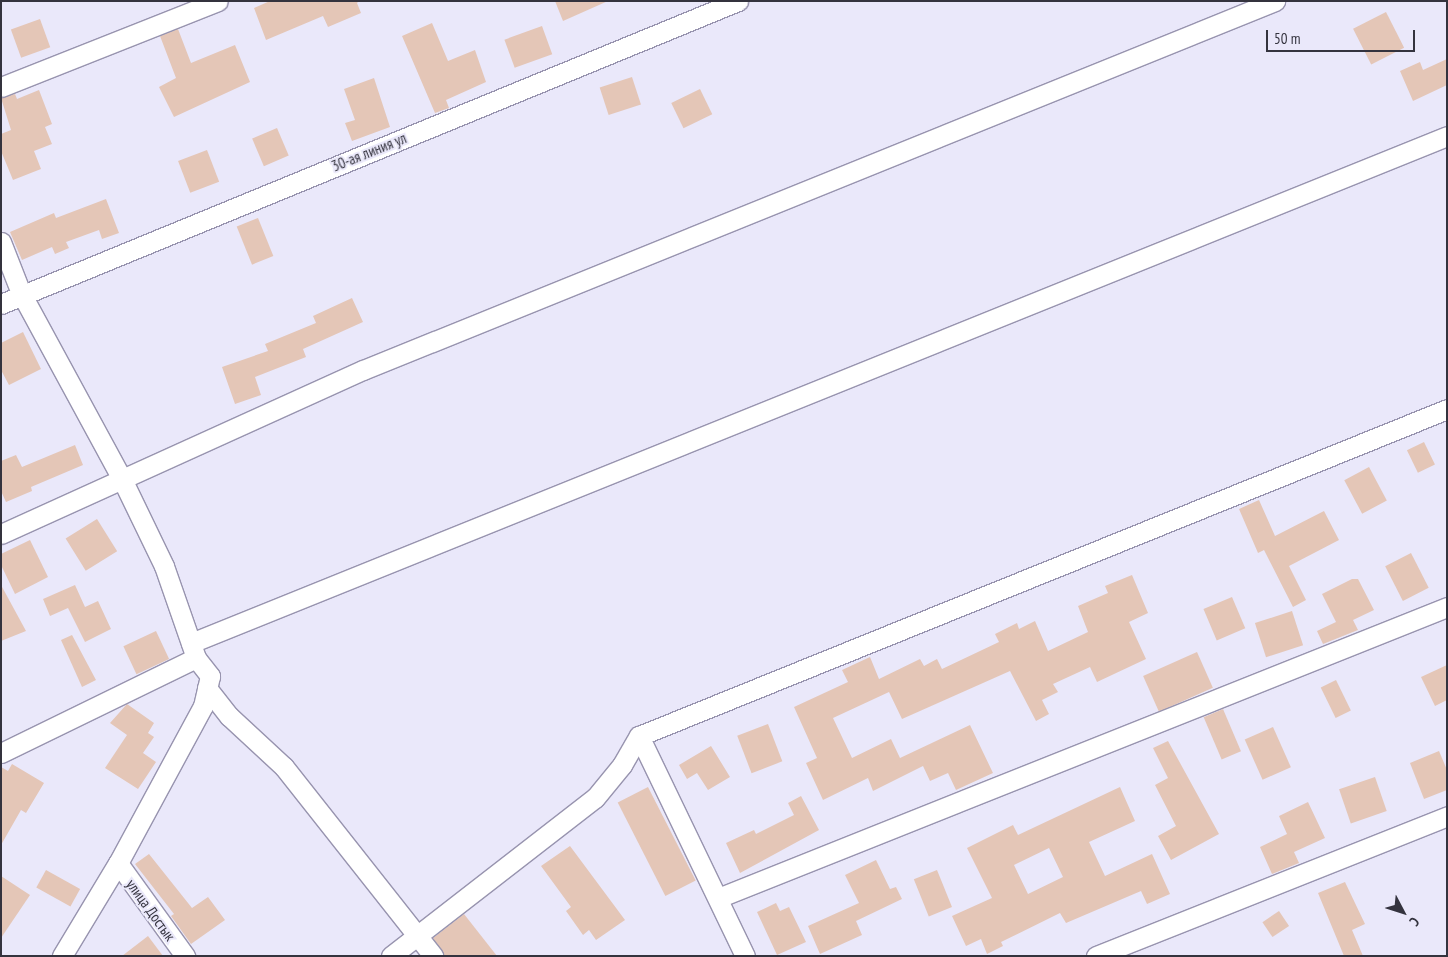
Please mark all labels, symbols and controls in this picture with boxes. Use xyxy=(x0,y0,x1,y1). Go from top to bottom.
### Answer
scale bar xyxy=(1268,20,1417,52)
text: 50 m xyxy=(1274,29,1300,48)
street label: 30-ая линия ул xyxy=(329,129,409,175)
street label: улица Достык xyxy=(123,876,179,944)
north arrow xyxy=(1378,887,1428,937)
text: С xyxy=(1406,913,1423,930)

